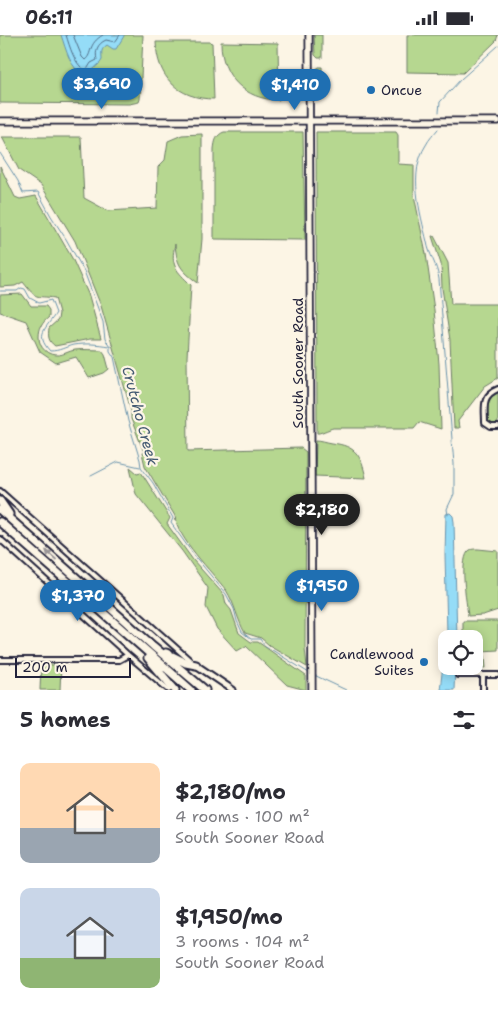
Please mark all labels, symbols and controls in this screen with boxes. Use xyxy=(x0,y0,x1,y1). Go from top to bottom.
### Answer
text: 06:11 xyxy=(25,5,73,30)
pin: $3,690 xyxy=(61,67,143,110)
pin: $1,410 xyxy=(254,69,336,111)
text: $3,690 xyxy=(73,73,131,94)
text: $1,410 xyxy=(271,74,319,95)
place label: Oncue xyxy=(381,81,422,99)
marker: Oncue xyxy=(365,84,377,96)
street label: South Sooner Road xyxy=(289,298,307,428)
water label: Crutcho Creek xyxy=(117,364,163,468)
pin: $2,180 xyxy=(281,493,363,536)
text: $2,180 xyxy=(295,499,349,520)
one-way arrow xyxy=(45,549,57,561)
pin: $1,950 xyxy=(281,569,363,612)
text: $1,950 xyxy=(296,575,348,596)
pin: $1,370 xyxy=(37,579,119,622)
text: $1,370 xyxy=(51,585,105,606)
map controls xyxy=(438,630,483,675)
button: locate xyxy=(438,630,483,675)
place label: Candlewood Suites xyxy=(330,645,414,679)
scale bar xyxy=(15,655,131,678)
marker: Candlewood Suites xyxy=(418,656,430,668)
text: 200 m xyxy=(22,658,68,676)
text: 5 homes xyxy=(20,706,111,734)
icon: filters xyxy=(450,706,478,734)
text: $2,180/mo xyxy=(175,778,286,806)
icon: home xyxy=(60,783,120,843)
text: 4 rooms · 100 m² xyxy=(175,806,310,827)
text: South Sooner Road xyxy=(175,827,324,848)
text: $1,950/mo xyxy=(175,903,283,931)
icon: home xyxy=(60,908,120,968)
text: 3 rooms · 104 m² xyxy=(175,931,310,952)
text: South Sooner Road xyxy=(175,952,324,973)

